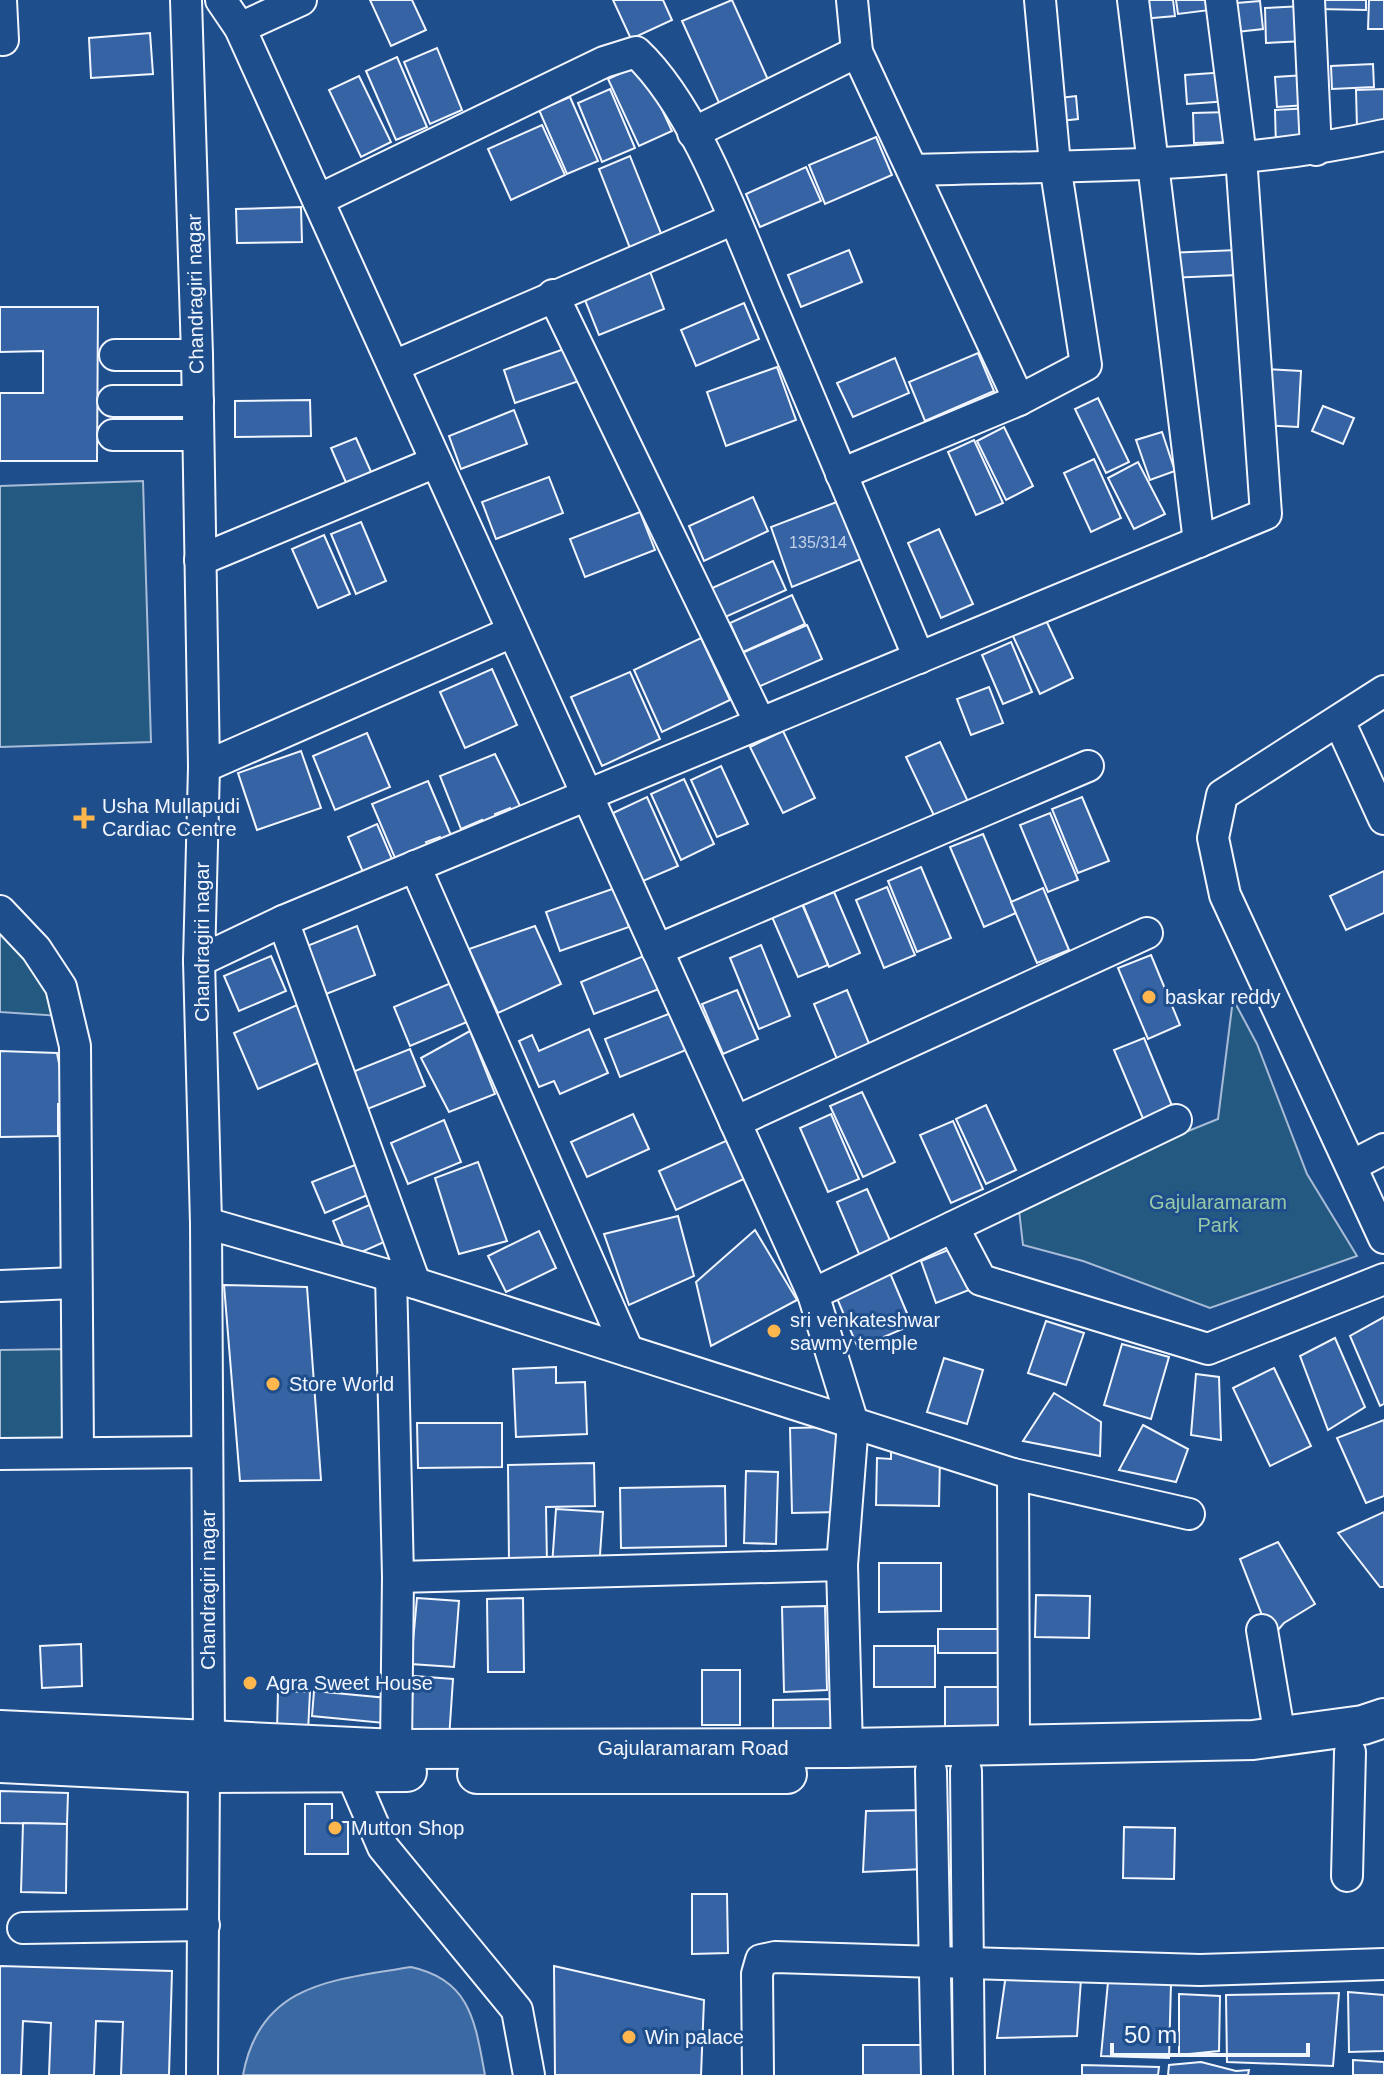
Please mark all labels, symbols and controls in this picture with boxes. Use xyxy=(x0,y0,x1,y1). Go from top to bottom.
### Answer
street label: Chandragiri nagar xyxy=(183,213,207,374)
house number: 135/314 xyxy=(789,534,847,551)
place label: Usha Mullapudi Cardiac Centre xyxy=(102,795,240,840)
marker: Usha Mullapudi Cardiac Centre xyxy=(73,807,95,829)
street label: Chandragiri nagar xyxy=(191,862,213,1022)
place label: baskar reddy xyxy=(1165,986,1281,1008)
marker: baskar reddy xyxy=(1140,988,1158,1006)
park label: Gajularamaram Park xyxy=(1149,1191,1287,1236)
place label: sri venkateshwar sawmy temple xyxy=(790,1309,940,1354)
marker: sri venkateshwar sawmy temple xyxy=(765,1322,783,1340)
place label: Store World xyxy=(289,1373,394,1395)
marker: Store World xyxy=(264,1375,282,1393)
street label: Chandragiri nagar xyxy=(197,1510,219,1670)
place label: Agra Sweet House xyxy=(266,1672,433,1694)
marker: Agra Sweet House xyxy=(241,1674,259,1692)
street label: Gajularamaram Road xyxy=(597,1737,789,1759)
place label: Mutton Shop xyxy=(351,1817,464,1839)
marker: Mutton Shop xyxy=(326,1819,344,1837)
scale bar xyxy=(1112,2007,1308,2057)
text: 50 m xyxy=(1124,2021,1177,2048)
place label: Win palace xyxy=(645,2026,744,2048)
marker: Win palace xyxy=(620,2028,638,2046)

